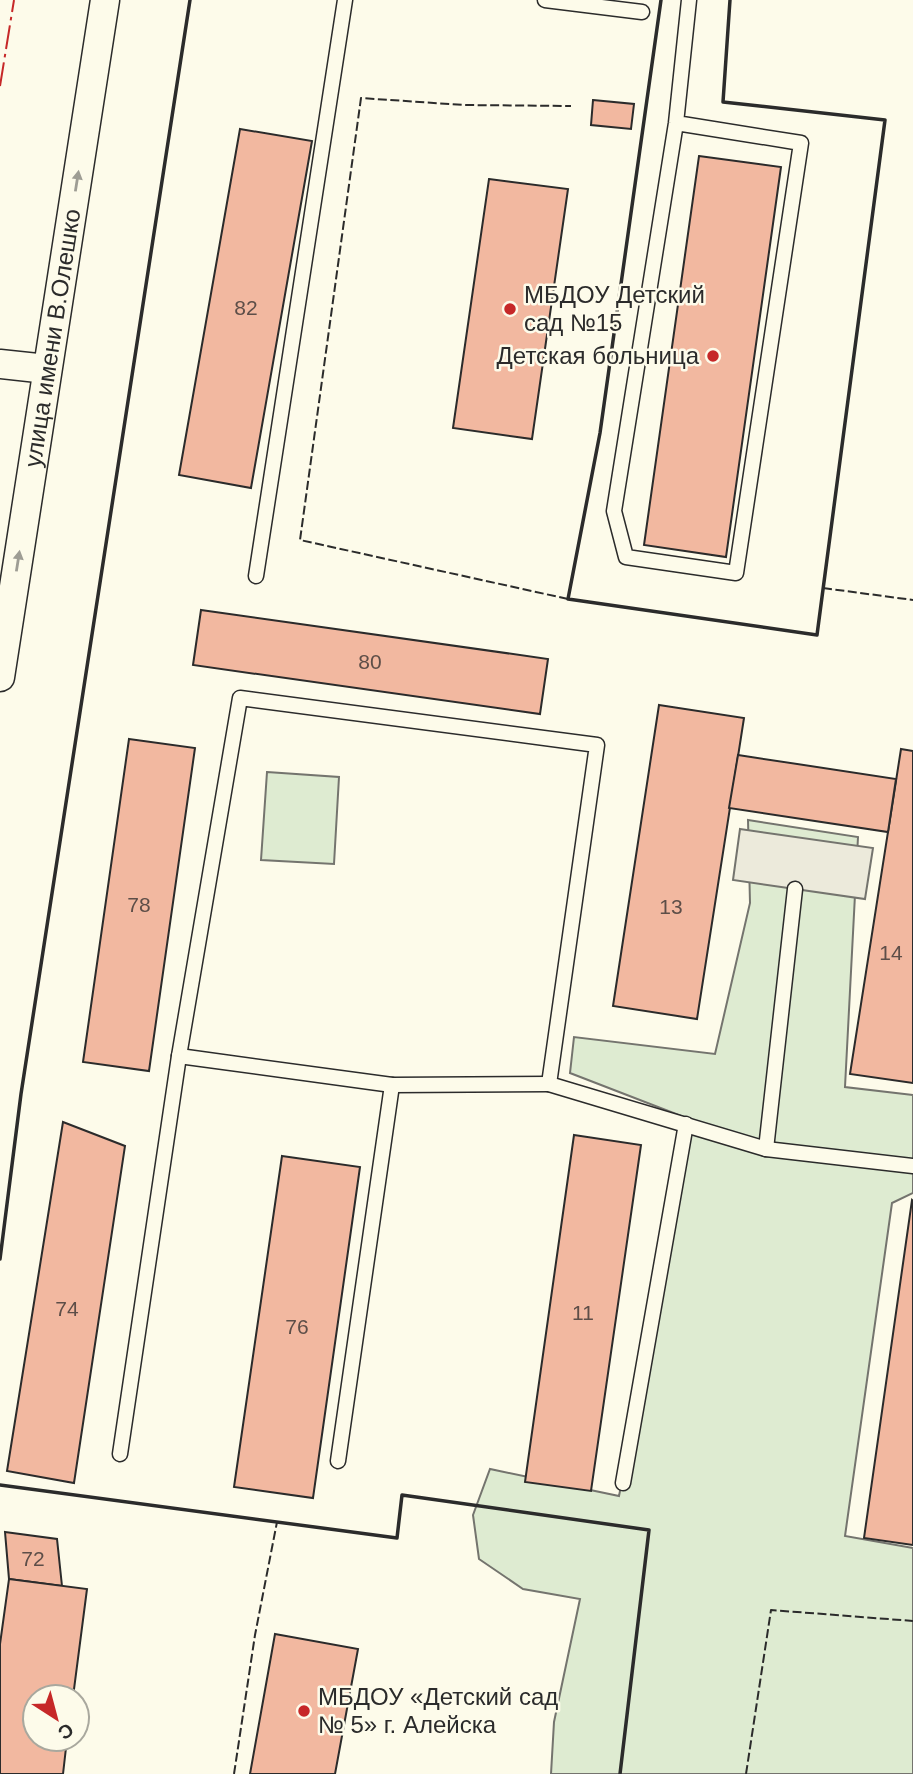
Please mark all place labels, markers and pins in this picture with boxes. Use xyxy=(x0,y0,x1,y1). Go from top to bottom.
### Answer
place label: МБДОУ Детский сад №15 xyxy=(524,281,705,336)
marker: МБДОУ Детский сад №15 xyxy=(502,301,518,317)
place label: Детская больница xyxy=(497,342,700,369)
marker: Детская больница xyxy=(705,348,721,364)
place label: МБДОУ «Детский сад № 5» г. Алейска xyxy=(318,1683,558,1738)
marker: МБДОУ «Детский сад № 5» г. Алейска xyxy=(296,1703,312,1719)

